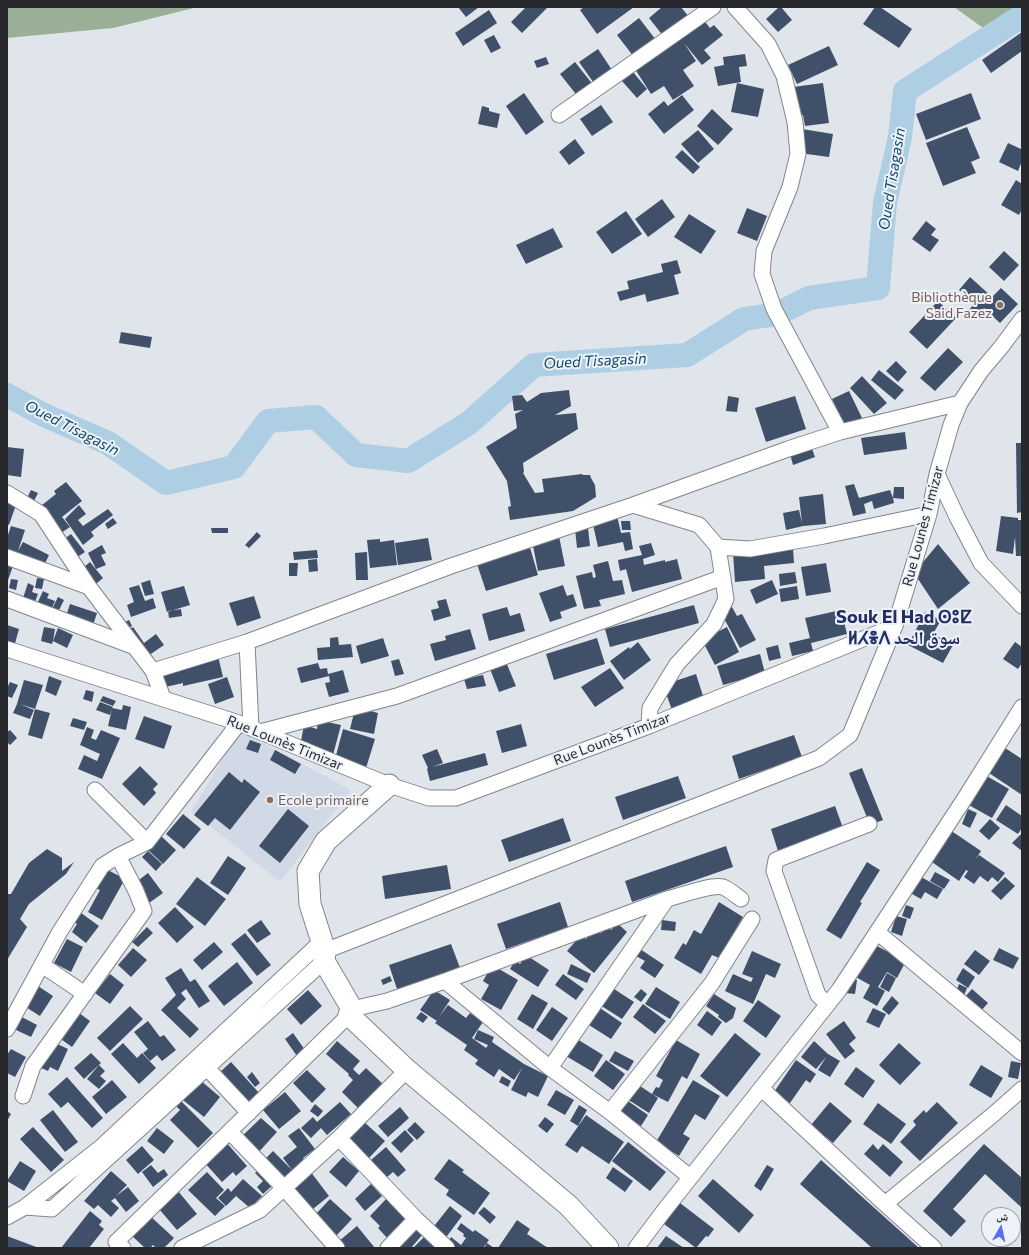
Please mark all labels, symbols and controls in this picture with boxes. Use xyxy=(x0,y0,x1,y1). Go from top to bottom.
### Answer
water label: Oued Tisagasin xyxy=(875,127,909,231)
place label: Bibliothèque Said Fazez xyxy=(911,289,992,322)
marker: Bibliothèque Said Fazez xyxy=(995,300,1005,310)
water label: Oued Tisagasin xyxy=(543,349,647,373)
water label: Oued Tisagasin xyxy=(22,397,122,459)
street label: Rue Lounès Timizar xyxy=(899,464,947,588)
district label: Souk El Had ⵙⵓⵇ ⵍⵃⴻⴷ سوق الحد xyxy=(836,606,972,648)
street label: Rue Lounès Timizar xyxy=(551,709,673,769)
street label: Rue Lounès Timizar xyxy=(224,712,346,774)
place label: Ecole primaire xyxy=(278,792,369,808)
marker: Ecole primaire xyxy=(265,795,275,805)
north arrow xyxy=(981,1207,1021,1247)
text: ش xyxy=(996,1208,1010,1223)

